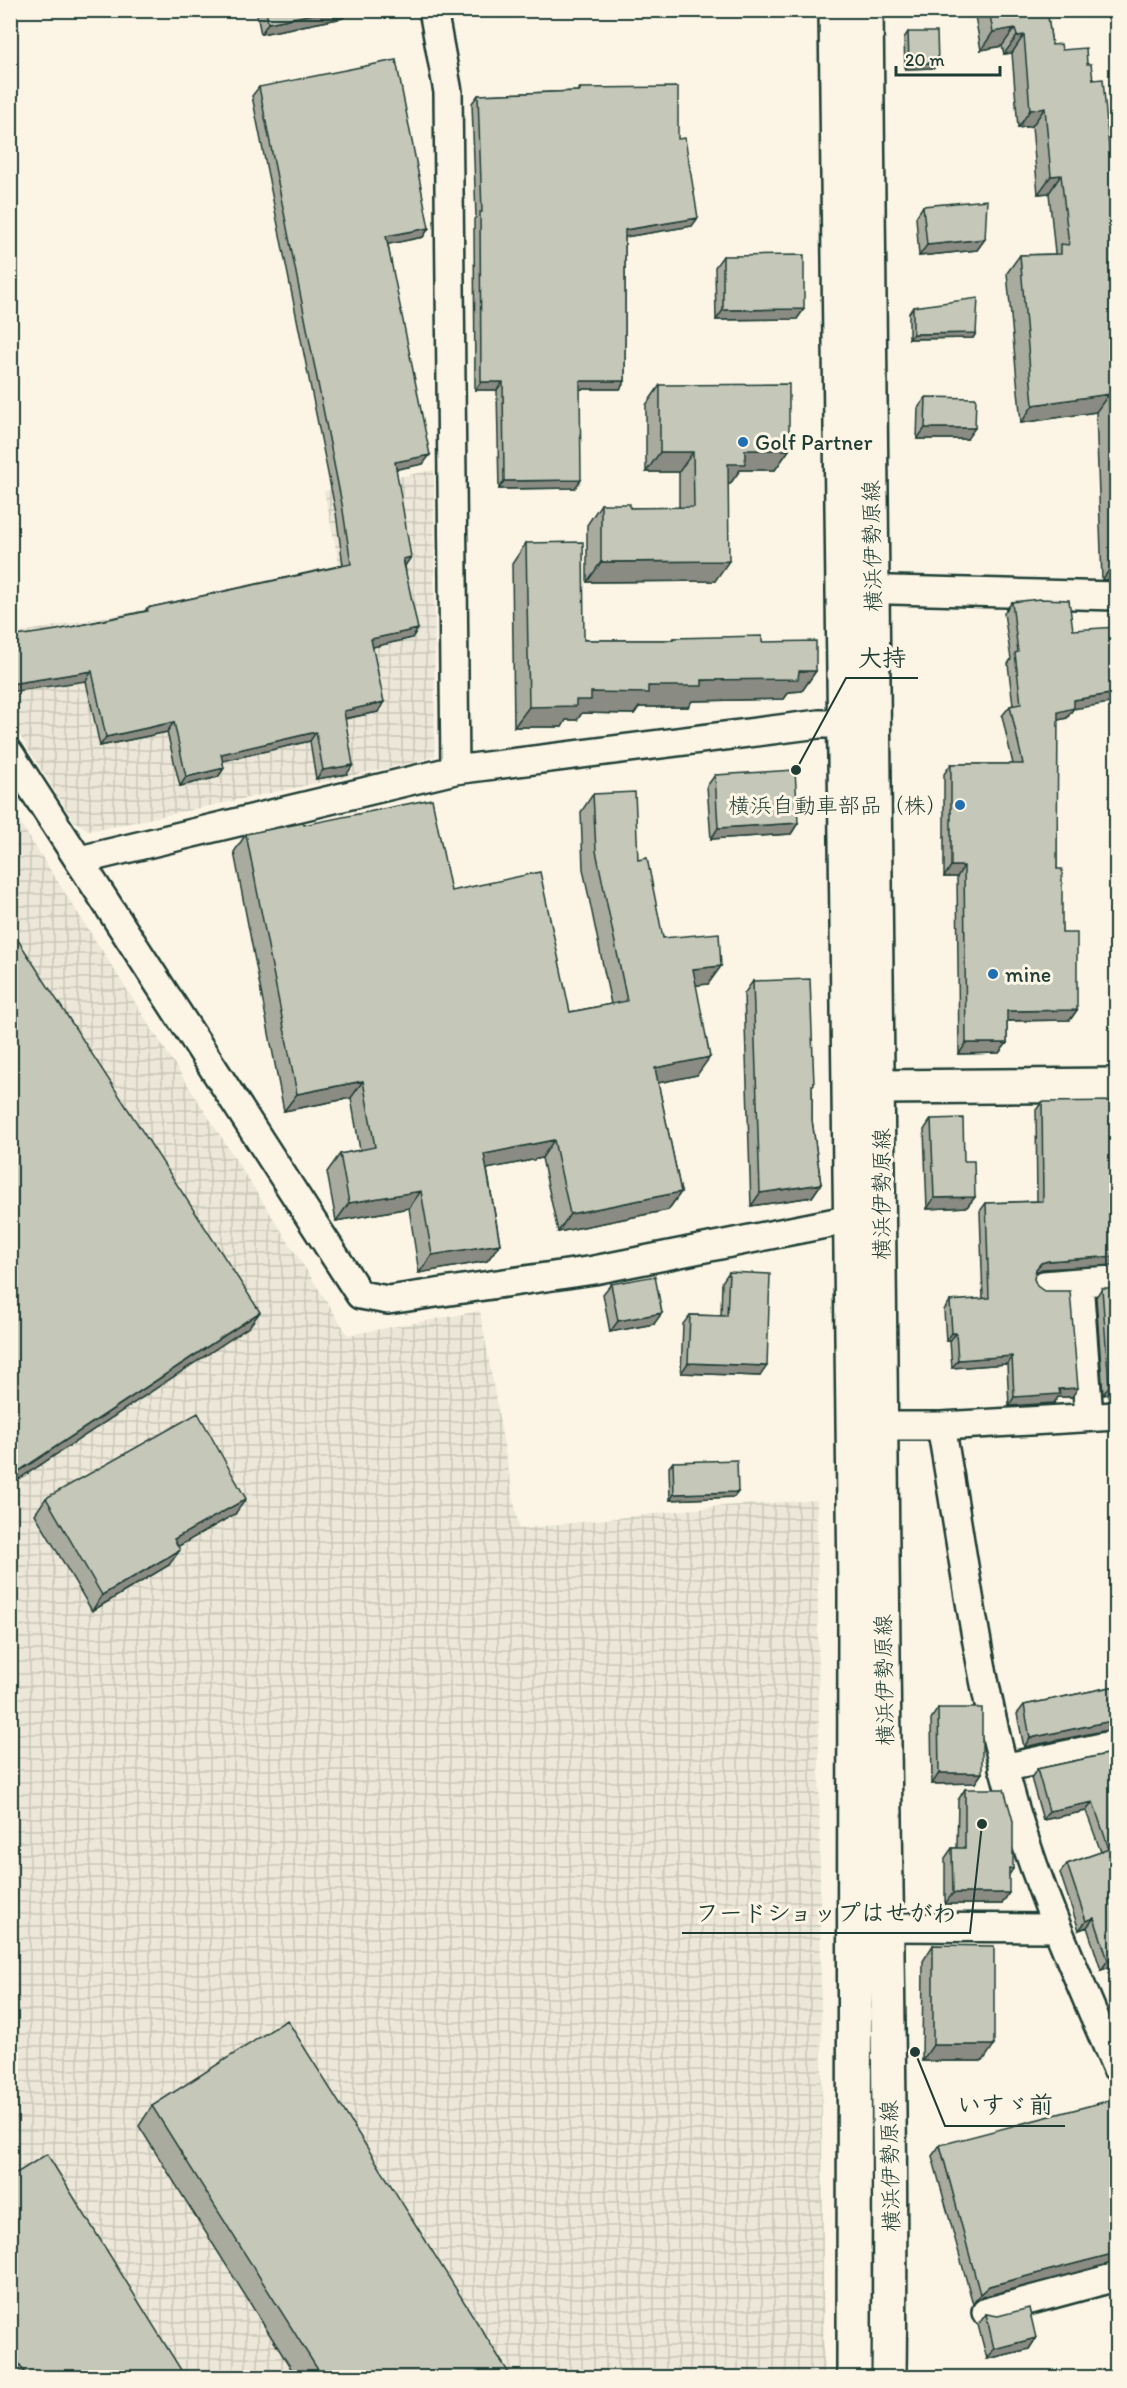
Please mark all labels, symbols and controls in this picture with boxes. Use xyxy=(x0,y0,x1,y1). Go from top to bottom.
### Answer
scale bar xyxy=(896,39,1000,77)
text: 20 m xyxy=(905,49,945,71)
place label: Golf Partner xyxy=(755,429,873,456)
marker: Golf Partner xyxy=(736,435,750,449)
street label: 横浜伊勢原線 xyxy=(857,480,887,612)
callout: 大持 xyxy=(846,636,918,678)
text: 大持 xyxy=(858,643,906,672)
place label: 横浜自動車部品（株） xyxy=(728,792,948,819)
marker: 横浜自動車部品（株） xyxy=(953,798,967,812)
place label: mine xyxy=(1005,961,1051,988)
marker: mine xyxy=(986,967,1000,981)
street label: 横浜伊勢原線 xyxy=(868,1128,895,1260)
street label: 横浜伊勢原線 xyxy=(869,1614,899,1746)
callout: フードショップはせがわ xyxy=(682,1891,970,1933)
text: フードショップはせがわ xyxy=(695,1898,957,1927)
callout: いすゞ前 xyxy=(945,2084,1065,2126)
text: いすゞ前 xyxy=(957,2090,1053,2119)
street label: 横浜伊勢原線 xyxy=(875,2100,905,2232)

